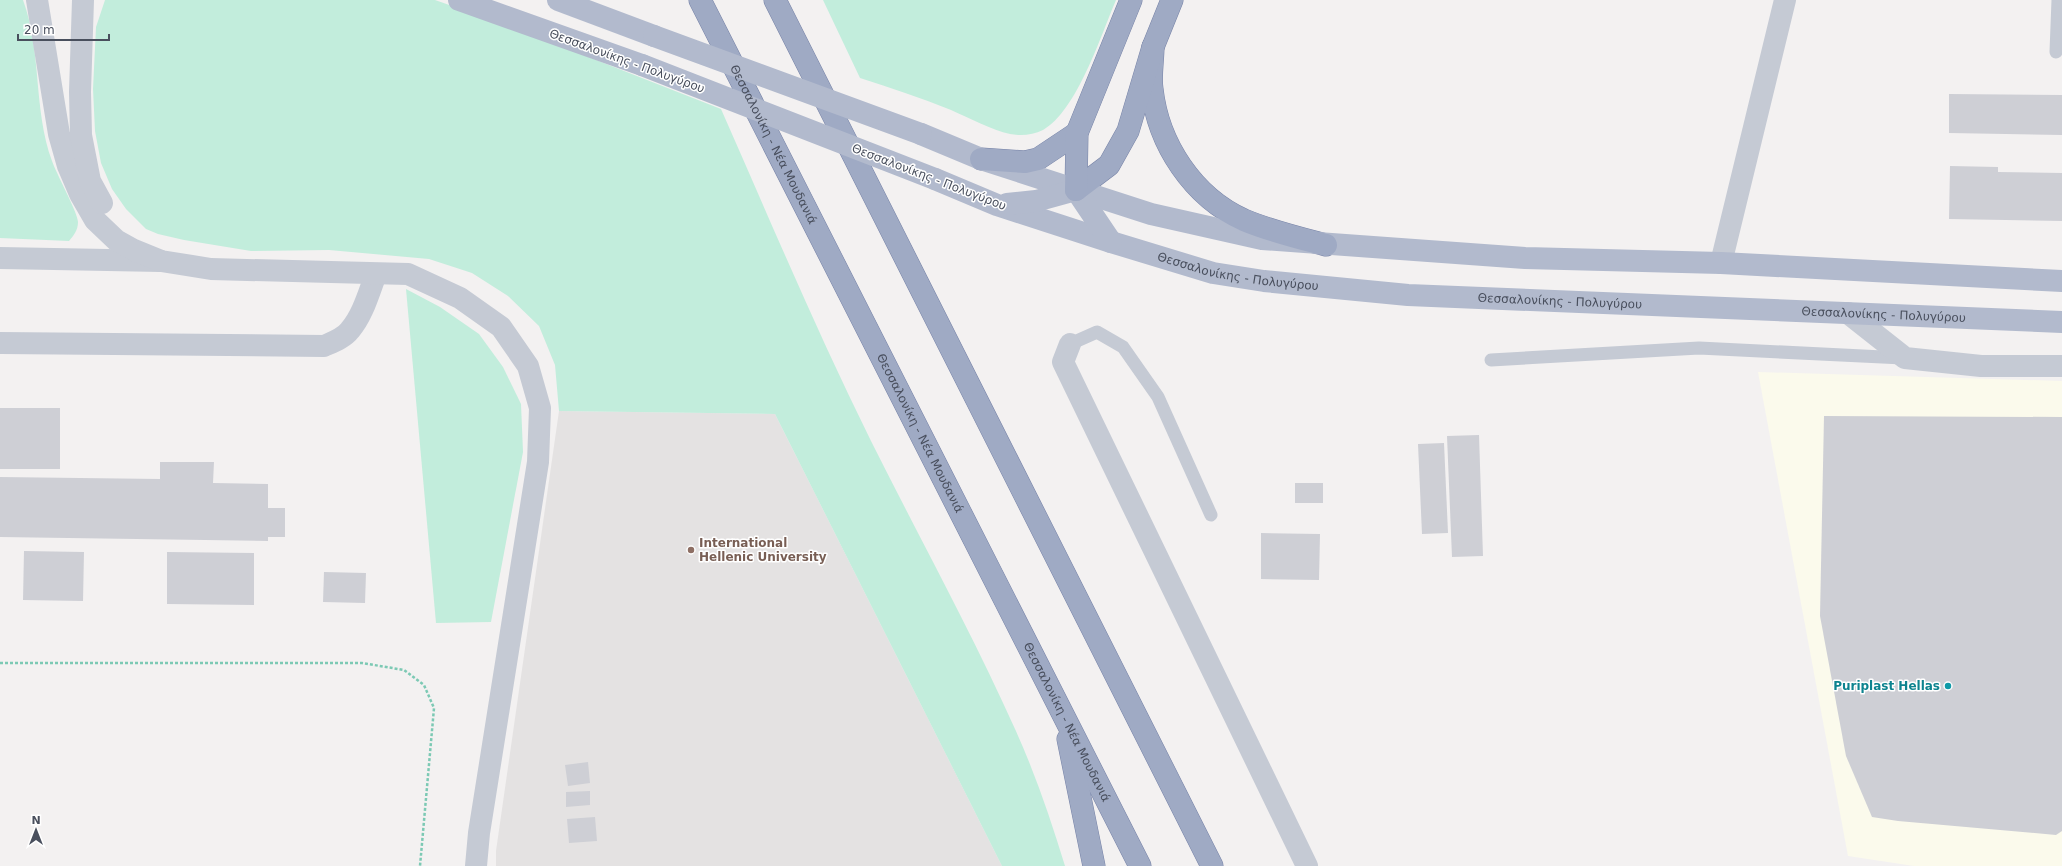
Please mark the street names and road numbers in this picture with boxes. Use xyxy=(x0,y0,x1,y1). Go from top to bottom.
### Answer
street label: Θεσσαλονίκης - Πολυγύρου xyxy=(547,26,707,96)
street label: Θεσσαλονίκη - Νέα Μουδανιά xyxy=(727,62,820,226)
street label: Θεσσαλονίκης - Πολυγύρου xyxy=(850,141,1008,213)
street label: Θεσσαλονίκης - Πολυγύρου xyxy=(1156,249,1319,293)
street label: Θεσσαλονίκης - Πολυγύρου xyxy=(1477,291,1642,312)
street label: Θεσσαλονίκης - Πολυγύρου xyxy=(1801,304,1966,325)
street label: Θεσσαλονίκη - Νέα Μουδανιά xyxy=(874,351,966,515)
street label: Θεσσαλονίκη - Νέα Μουδανιά xyxy=(1021,640,1113,804)

